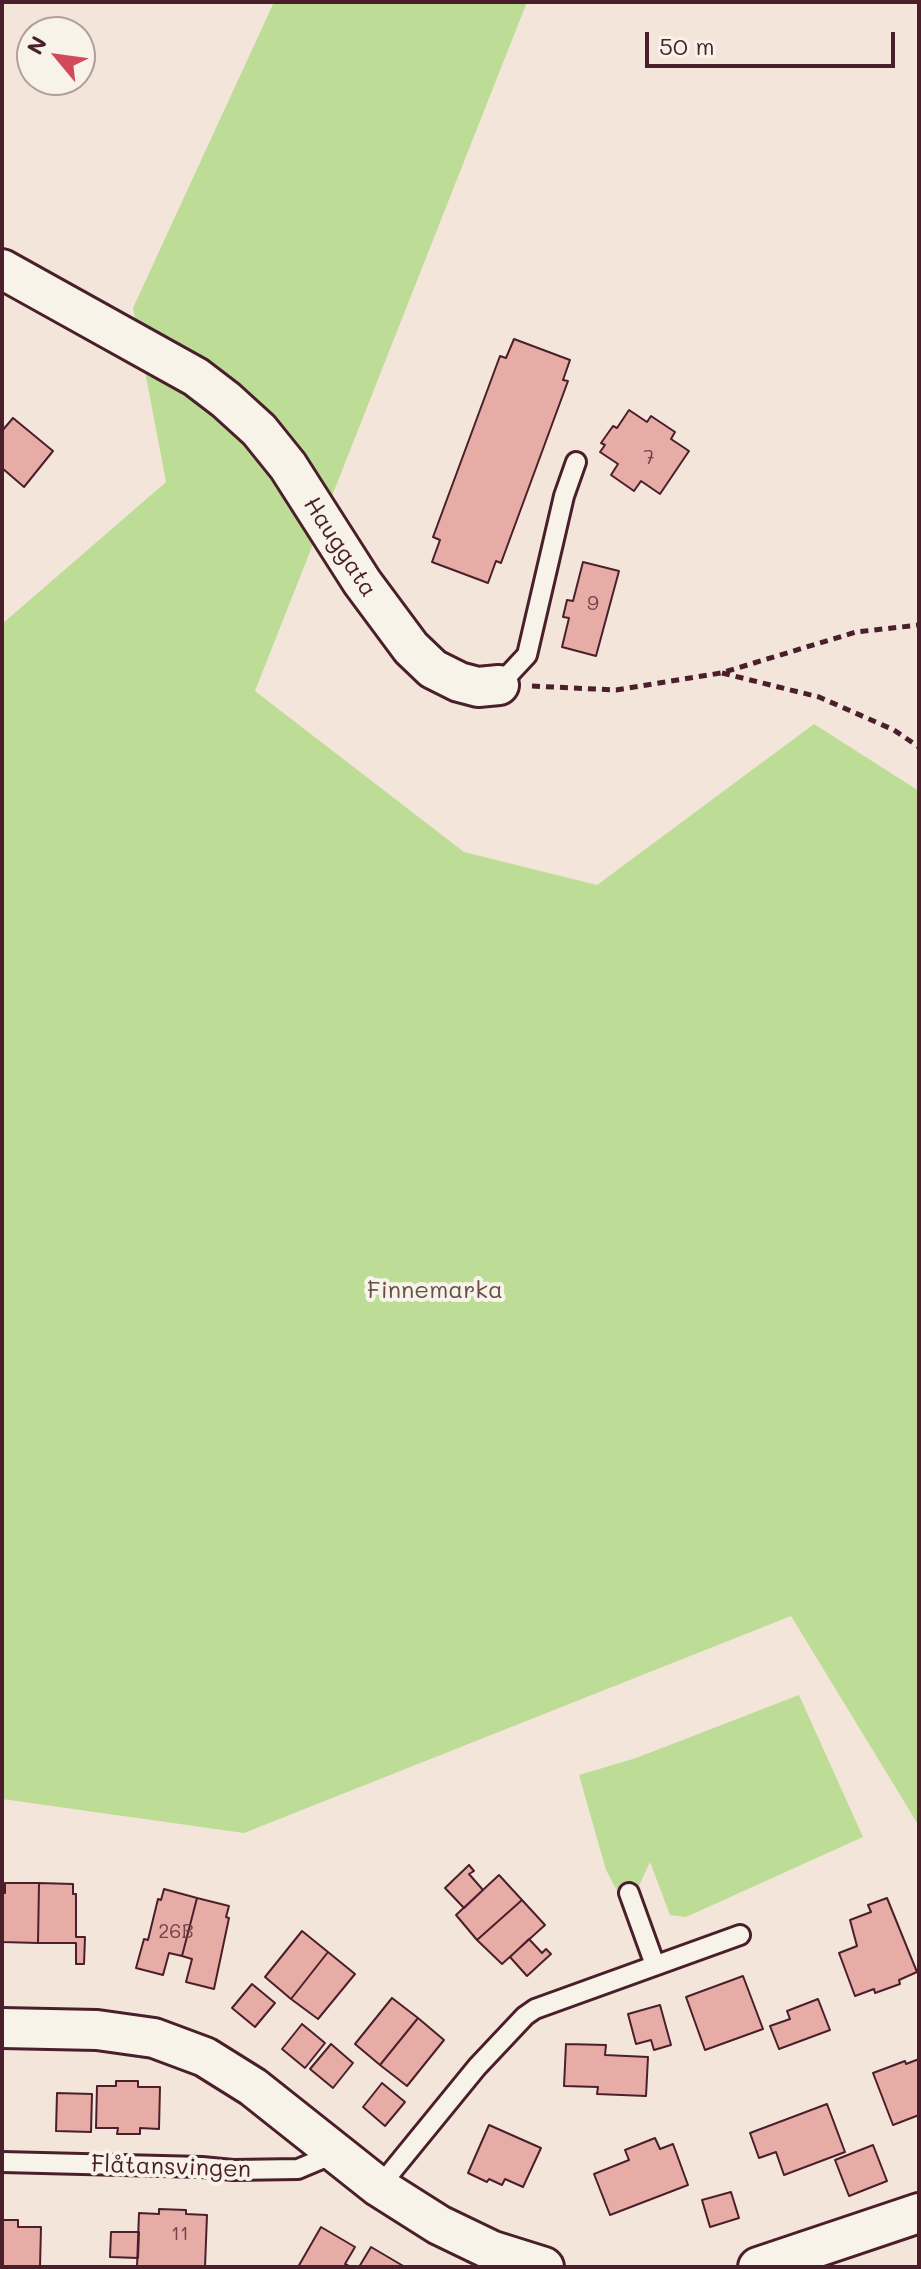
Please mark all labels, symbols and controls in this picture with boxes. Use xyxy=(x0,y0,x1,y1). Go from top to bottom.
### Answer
north arrow xyxy=(16,16,96,96)
scale bar xyxy=(649,16,899,66)
text: 50 m xyxy=(659,30,715,61)
text: N xyxy=(20,31,53,59)
house number: 7 xyxy=(643,446,655,470)
street label: Hauggata xyxy=(297,492,383,602)
house number: 9 xyxy=(587,592,599,616)
park label: Finnemarka xyxy=(367,1277,503,1305)
house number: 26B xyxy=(158,1920,194,1944)
street label: Flåtansvingen xyxy=(90,2150,252,2184)
house number: 11 xyxy=(171,2222,189,2246)

